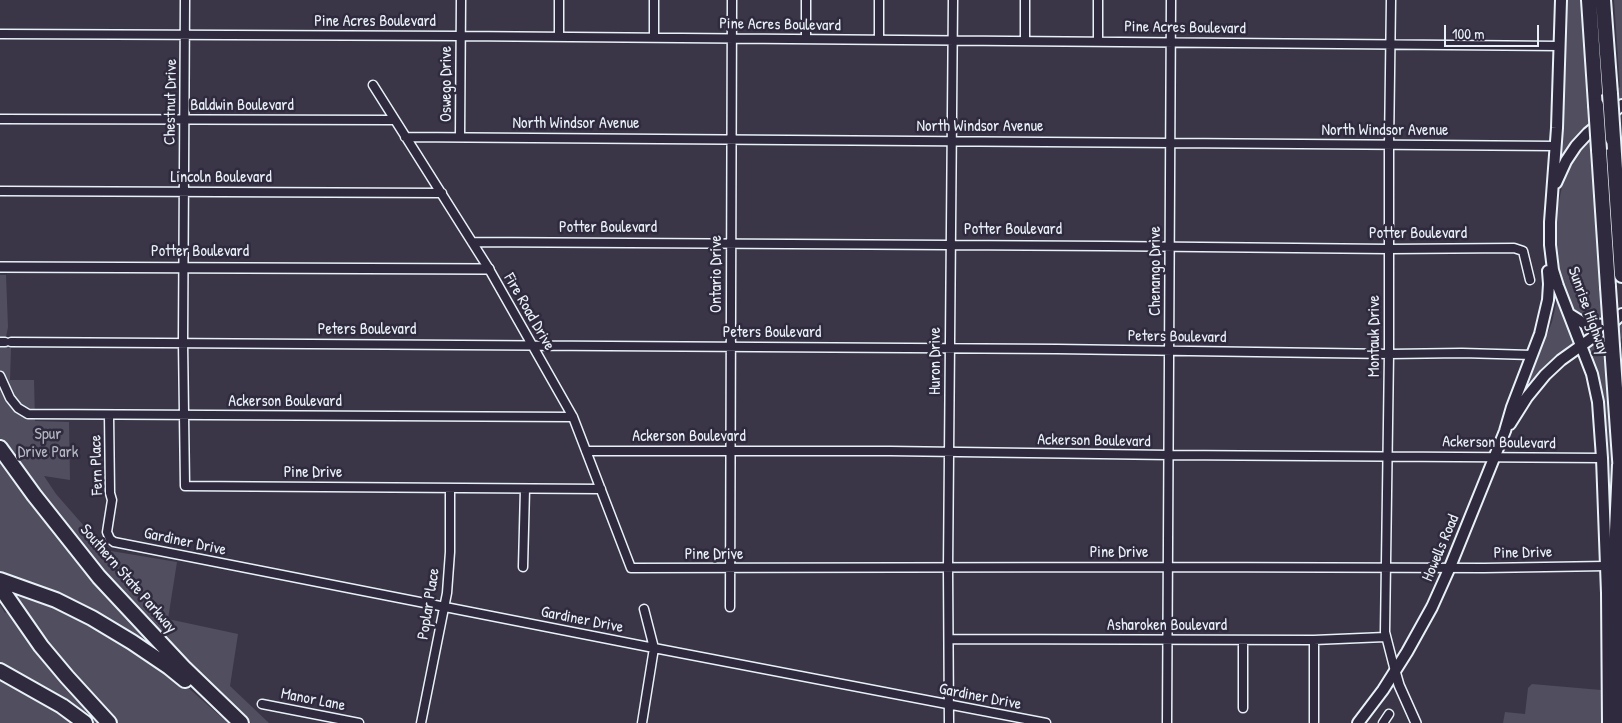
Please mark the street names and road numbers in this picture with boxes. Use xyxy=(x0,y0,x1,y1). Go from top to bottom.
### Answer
street label: Pine Acres Boulevard xyxy=(314,12,436,32)
street label: Pine Acres Boulevard xyxy=(719,14,841,36)
street label: Pine Acres Boulevard xyxy=(1124,17,1246,39)
street label: Oswego Drive xyxy=(437,46,457,122)
street label: Chestnut Drive xyxy=(161,59,181,145)
street label: Baldwin Boulevard xyxy=(190,96,294,116)
street label: North Windsor Avenue xyxy=(513,114,639,134)
street label: North Windsor Avenue xyxy=(917,117,1043,137)
street label: North Windsor Avenue xyxy=(1322,121,1448,141)
street label: Lincoln Boulevard xyxy=(170,168,272,188)
street label: Potter Boulevard xyxy=(559,218,657,238)
street label: Potter Boulevard xyxy=(964,220,1062,240)
street label: Potter Boulevard xyxy=(1369,224,1467,244)
street label: Chenango Drive xyxy=(1146,226,1166,316)
street label: Ontario Drive xyxy=(707,235,727,313)
street label: Potter Boulevard xyxy=(151,242,249,262)
street label: Sunrise Highway xyxy=(1563,264,1613,358)
street label: Fire Road Drive xyxy=(499,270,559,354)
street label: Montauk Drive xyxy=(1365,295,1385,377)
street label: Peters Boulevard xyxy=(318,320,416,340)
street label: Peters Boulevard xyxy=(723,323,821,343)
street label: Huron Drive xyxy=(926,327,946,395)
street label: Peters Boulevard xyxy=(1128,327,1226,347)
street label: Ackerson Boulevard xyxy=(228,392,342,412)
street label: Ackerson Boulevard xyxy=(632,427,746,447)
street label: Ackerson Boulevard xyxy=(1037,430,1151,452)
street label: Ackerson Boulevard xyxy=(1442,432,1556,454)
street label: Fern Place xyxy=(86,435,108,495)
street label: Pine Drive xyxy=(284,463,342,483)
street label: Howells Road xyxy=(1418,512,1464,584)
street label: Southern State Parkway xyxy=(76,521,180,637)
street label: Gardiner Drive xyxy=(142,524,228,560)
street label: Pine Drive xyxy=(1090,543,1148,563)
street label: Pine Drive xyxy=(1494,543,1552,563)
street label: Pine Drive xyxy=(685,545,743,565)
street label: Poplar Place xyxy=(414,567,444,641)
street label: Gardiner Drive xyxy=(539,603,625,637)
street label: Asharoken Boulevard xyxy=(1107,616,1227,636)
street label: Gardiner Drive xyxy=(937,680,1023,714)
street label: Manor Lane xyxy=(279,684,347,716)

